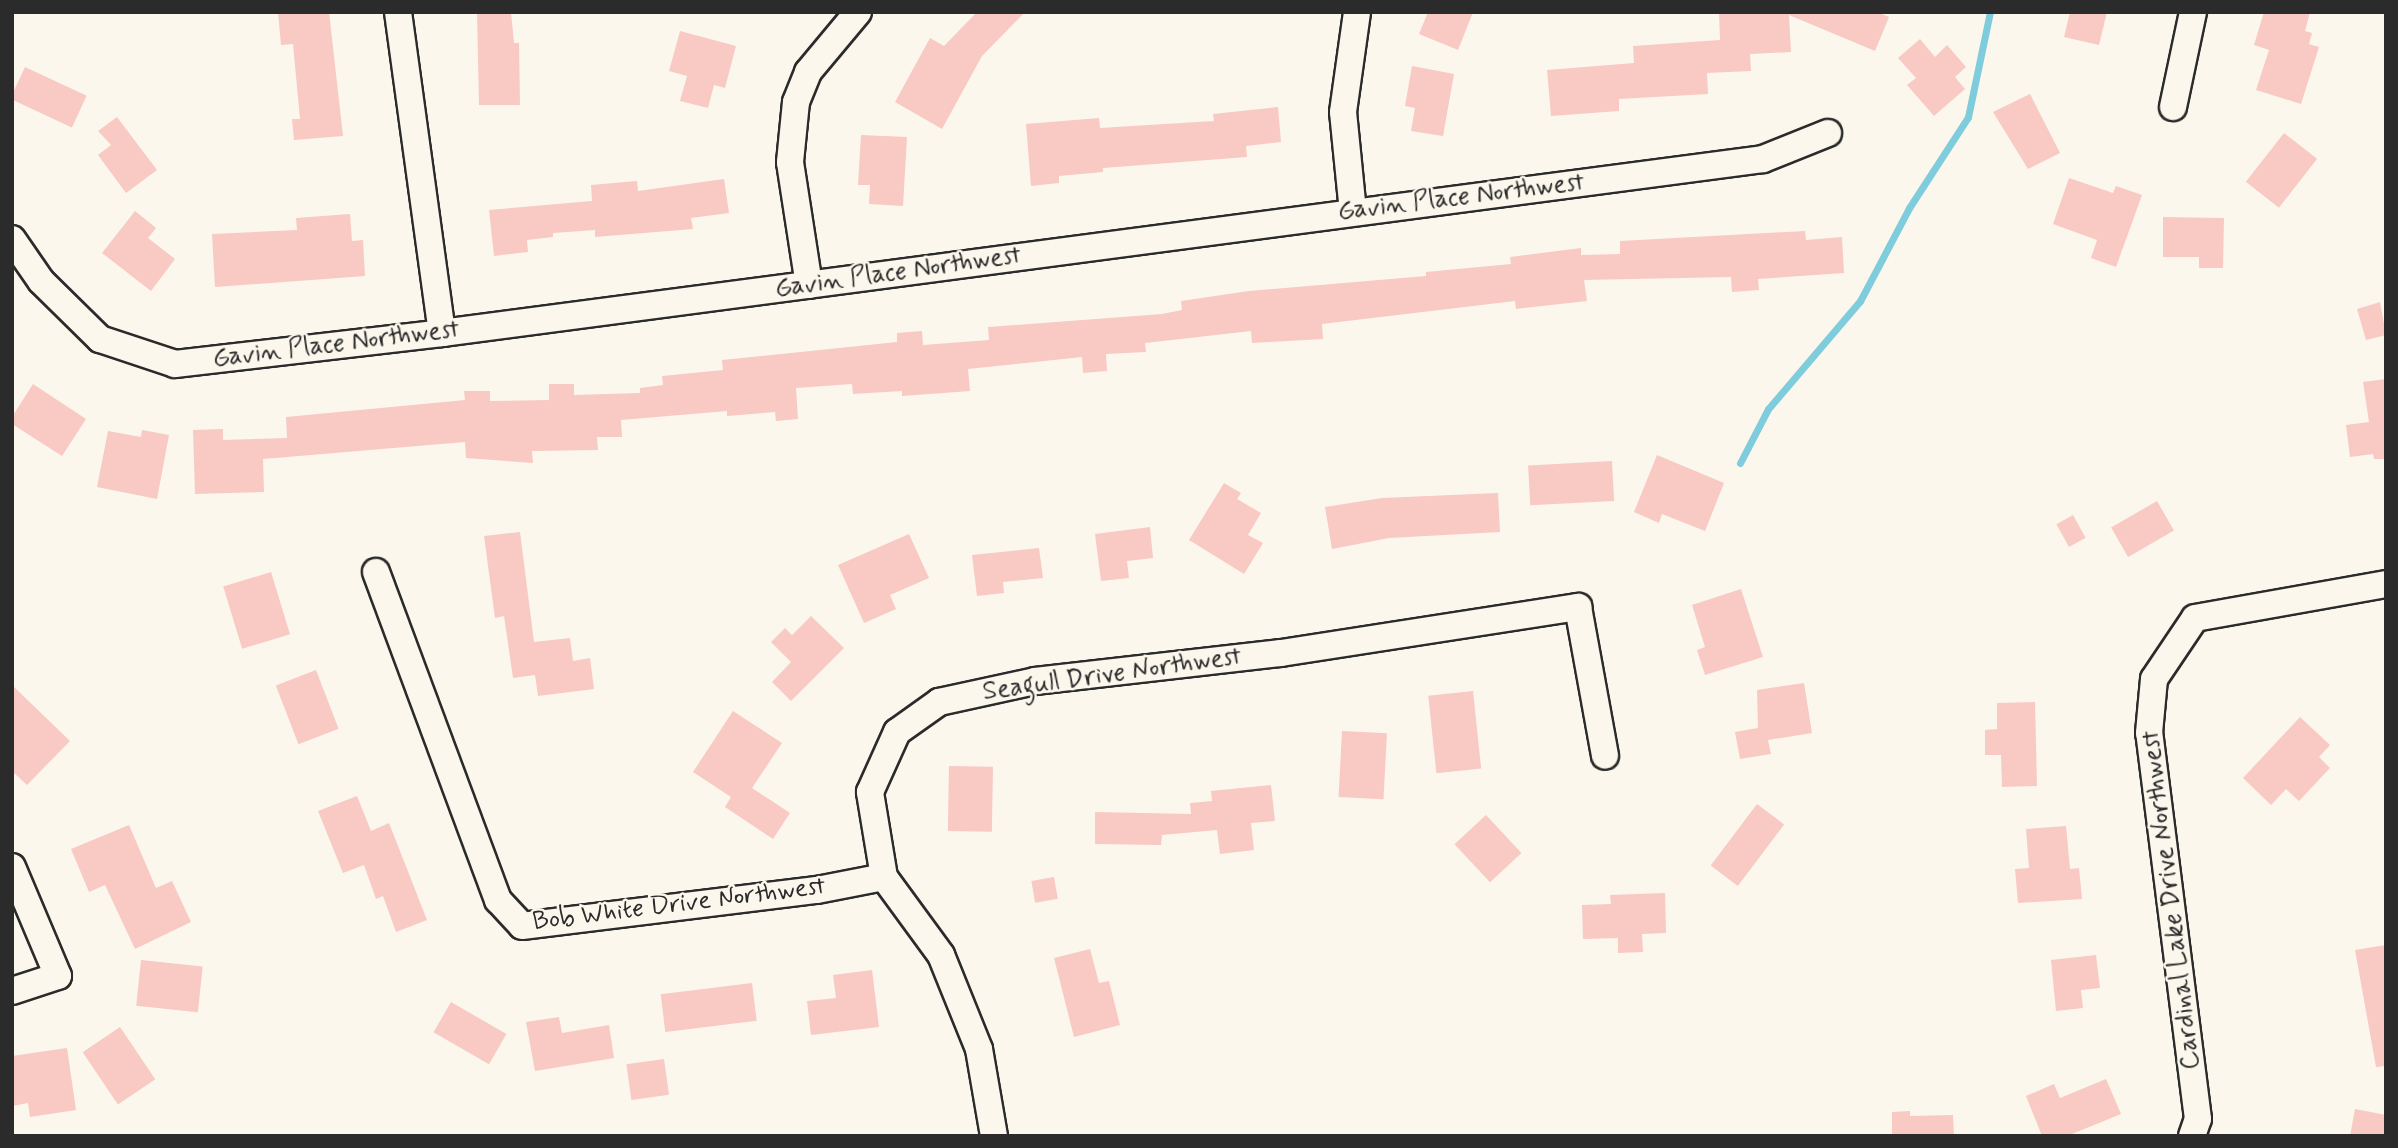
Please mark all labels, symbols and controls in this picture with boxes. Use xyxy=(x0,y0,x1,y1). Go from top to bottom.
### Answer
street label: Gavin Place Northwest xyxy=(1336,167,1586,229)
street label: Gavin Place Northwest xyxy=(773,240,1023,306)
street label: Gavin Place Northwest xyxy=(211,314,461,376)
street label: Seagull Drive Northwest xyxy=(982,642,1242,708)
street label: Cardinal Lake Drive Northwest xyxy=(2136,729,2208,1071)
street label: Bob White Drive Northwest xyxy=(529,871,829,939)

